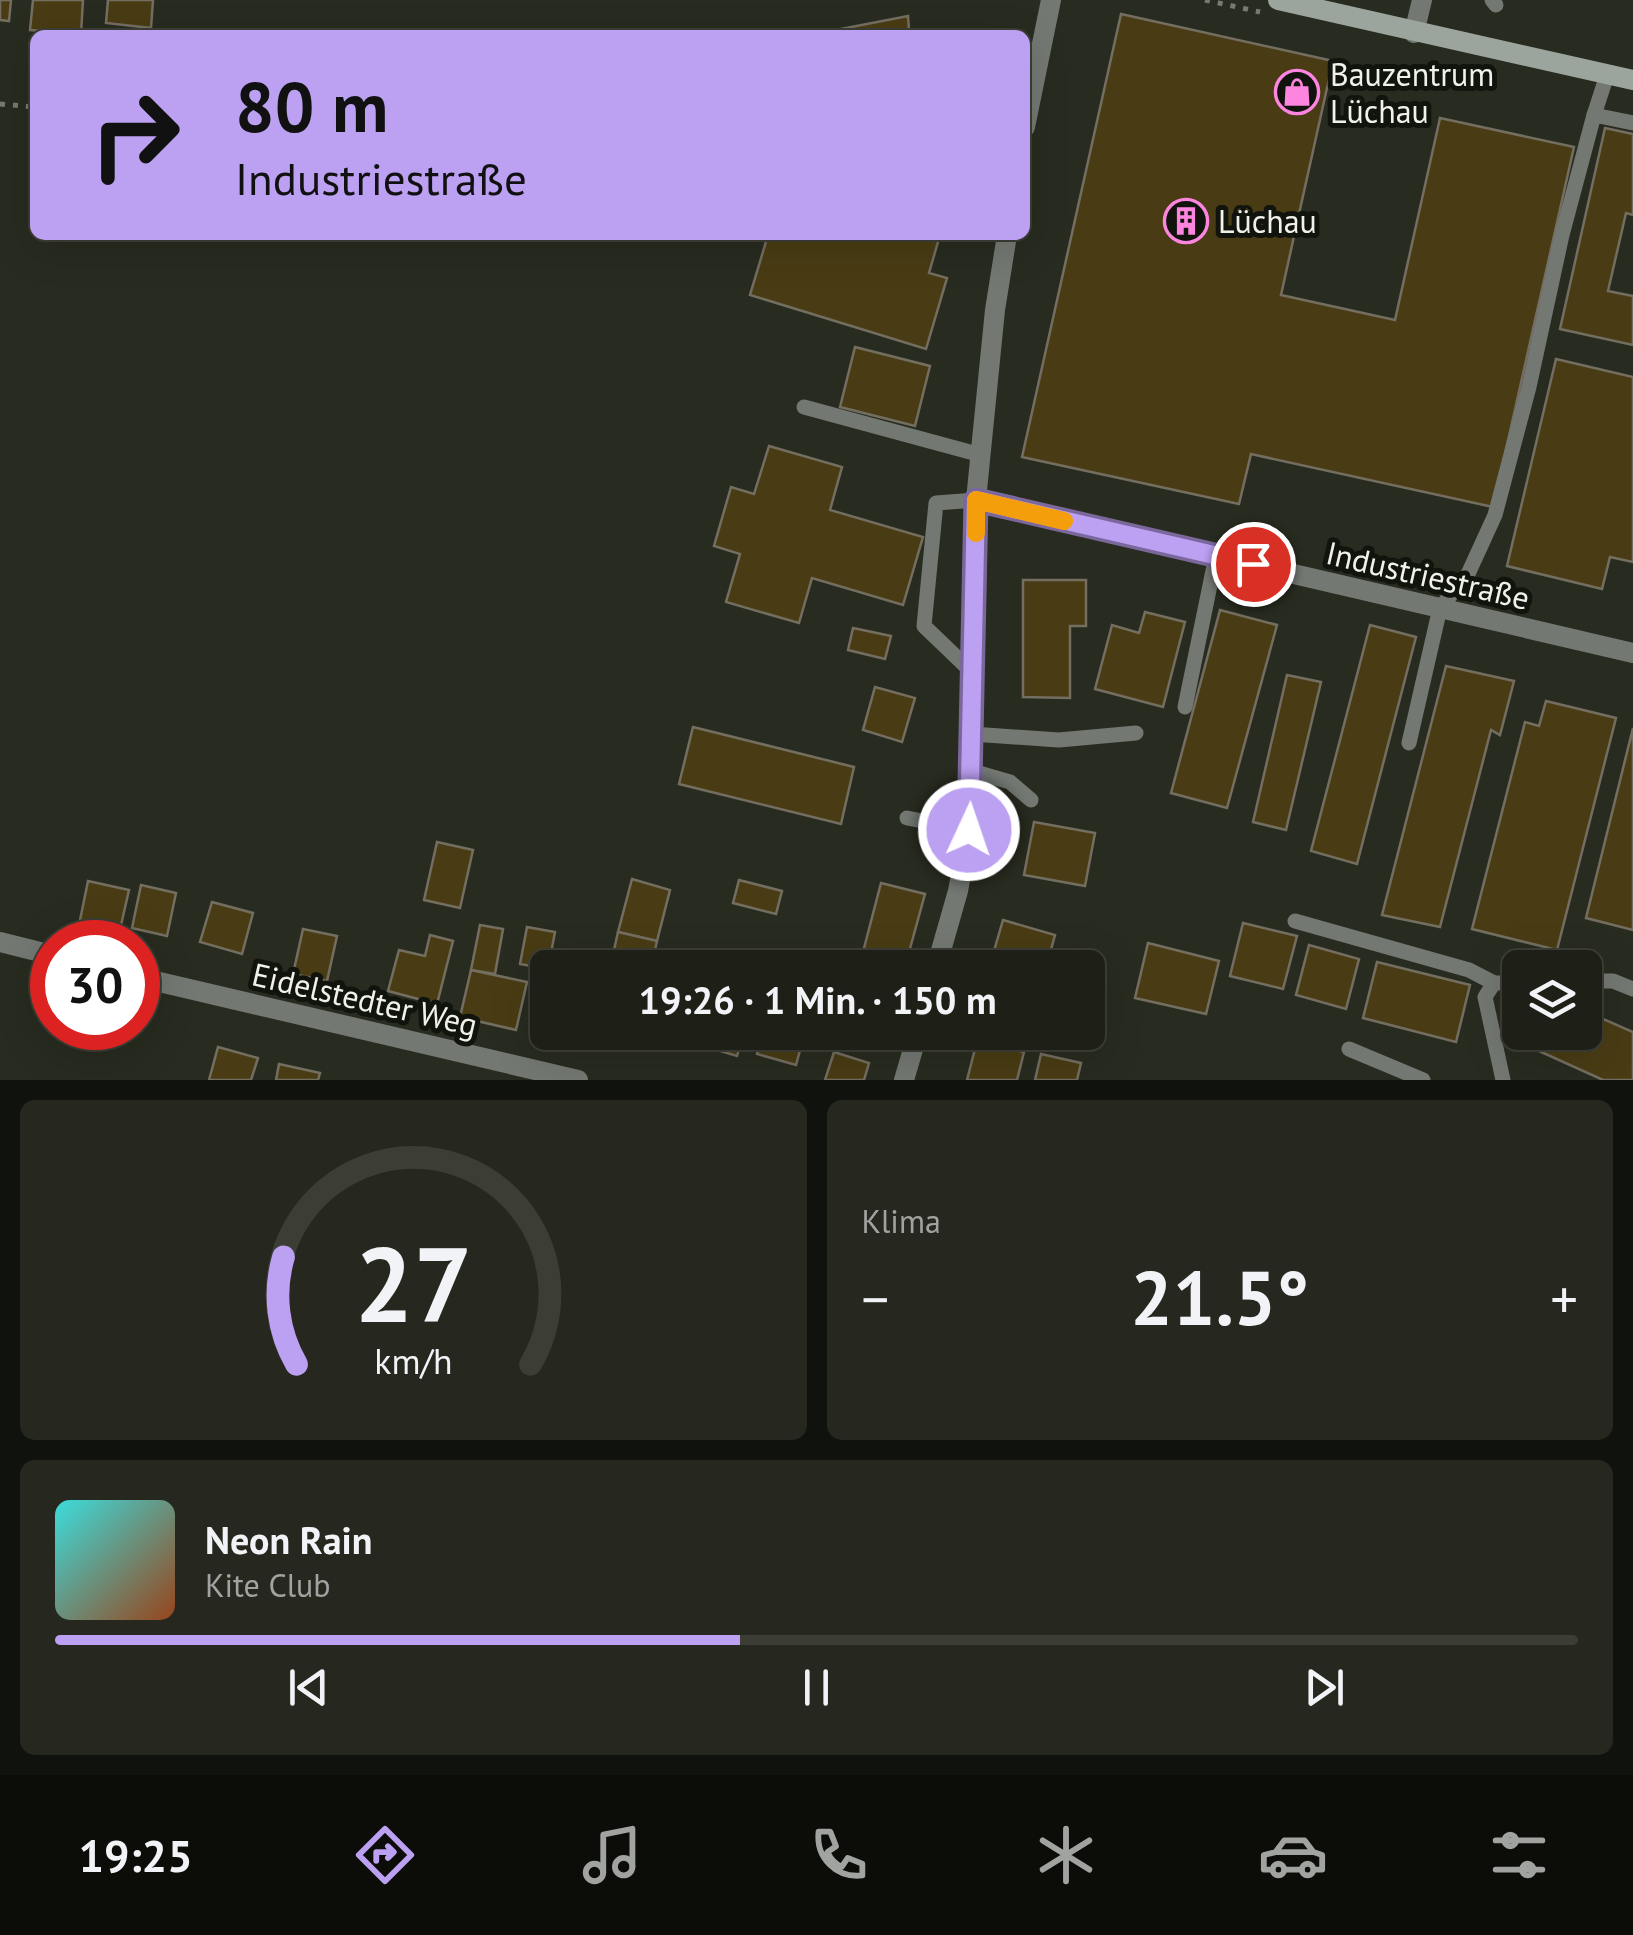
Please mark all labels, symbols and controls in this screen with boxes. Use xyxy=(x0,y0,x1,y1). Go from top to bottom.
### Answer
place label: Bauzentrum Lüchau xyxy=(1330,53,1494,132)
text: 80 m xyxy=(235,61,388,151)
shop icon: Bauzentrum Lüchau xyxy=(1274,69,1320,115)
icon: right xyxy=(70,70,200,200)
text: Industriestraße xyxy=(235,149,527,207)
building icon: Lüchau xyxy=(1163,198,1209,244)
place label: Lüchau xyxy=(1218,200,1317,242)
pin xyxy=(1211,522,1296,607)
street label: Industriestraße xyxy=(1322,531,1534,619)
icon: arrive xyxy=(1226,537,1281,592)
position arrow xyxy=(917,778,1021,882)
speed limit sign: 30 xyxy=(30,920,160,1050)
map controls xyxy=(1502,950,1602,1050)
button: layers xyxy=(1502,950,1602,1050)
street label: Eidelstedter Weg xyxy=(248,953,482,1045)
text: 19:26 · 1 Min. · 150 m xyxy=(638,975,997,1024)
text: Klima xyxy=(862,1200,941,1242)
text: 27 xyxy=(354,1216,472,1351)
text: 21.5° xyxy=(1130,1249,1309,1346)
text: − xyxy=(862,1263,889,1334)
text: + xyxy=(1550,1263,1578,1334)
text: km/h xyxy=(374,1338,452,1384)
text: Neon Rain xyxy=(205,1515,372,1564)
text: Kite Club xyxy=(205,1564,331,1606)
icon: previous xyxy=(281,1660,336,1715)
icon: pause xyxy=(789,1660,844,1715)
icon: next xyxy=(1297,1660,1352,1715)
icon: directions xyxy=(350,1820,420,1890)
icon: music xyxy=(577,1820,647,1890)
icon: phone xyxy=(804,1820,874,1890)
icon: climate xyxy=(1031,1820,1101,1890)
icon: car xyxy=(1258,1820,1328,1890)
icon: filters xyxy=(1484,1820,1554,1890)
text: 19:25 xyxy=(78,1826,193,1884)

